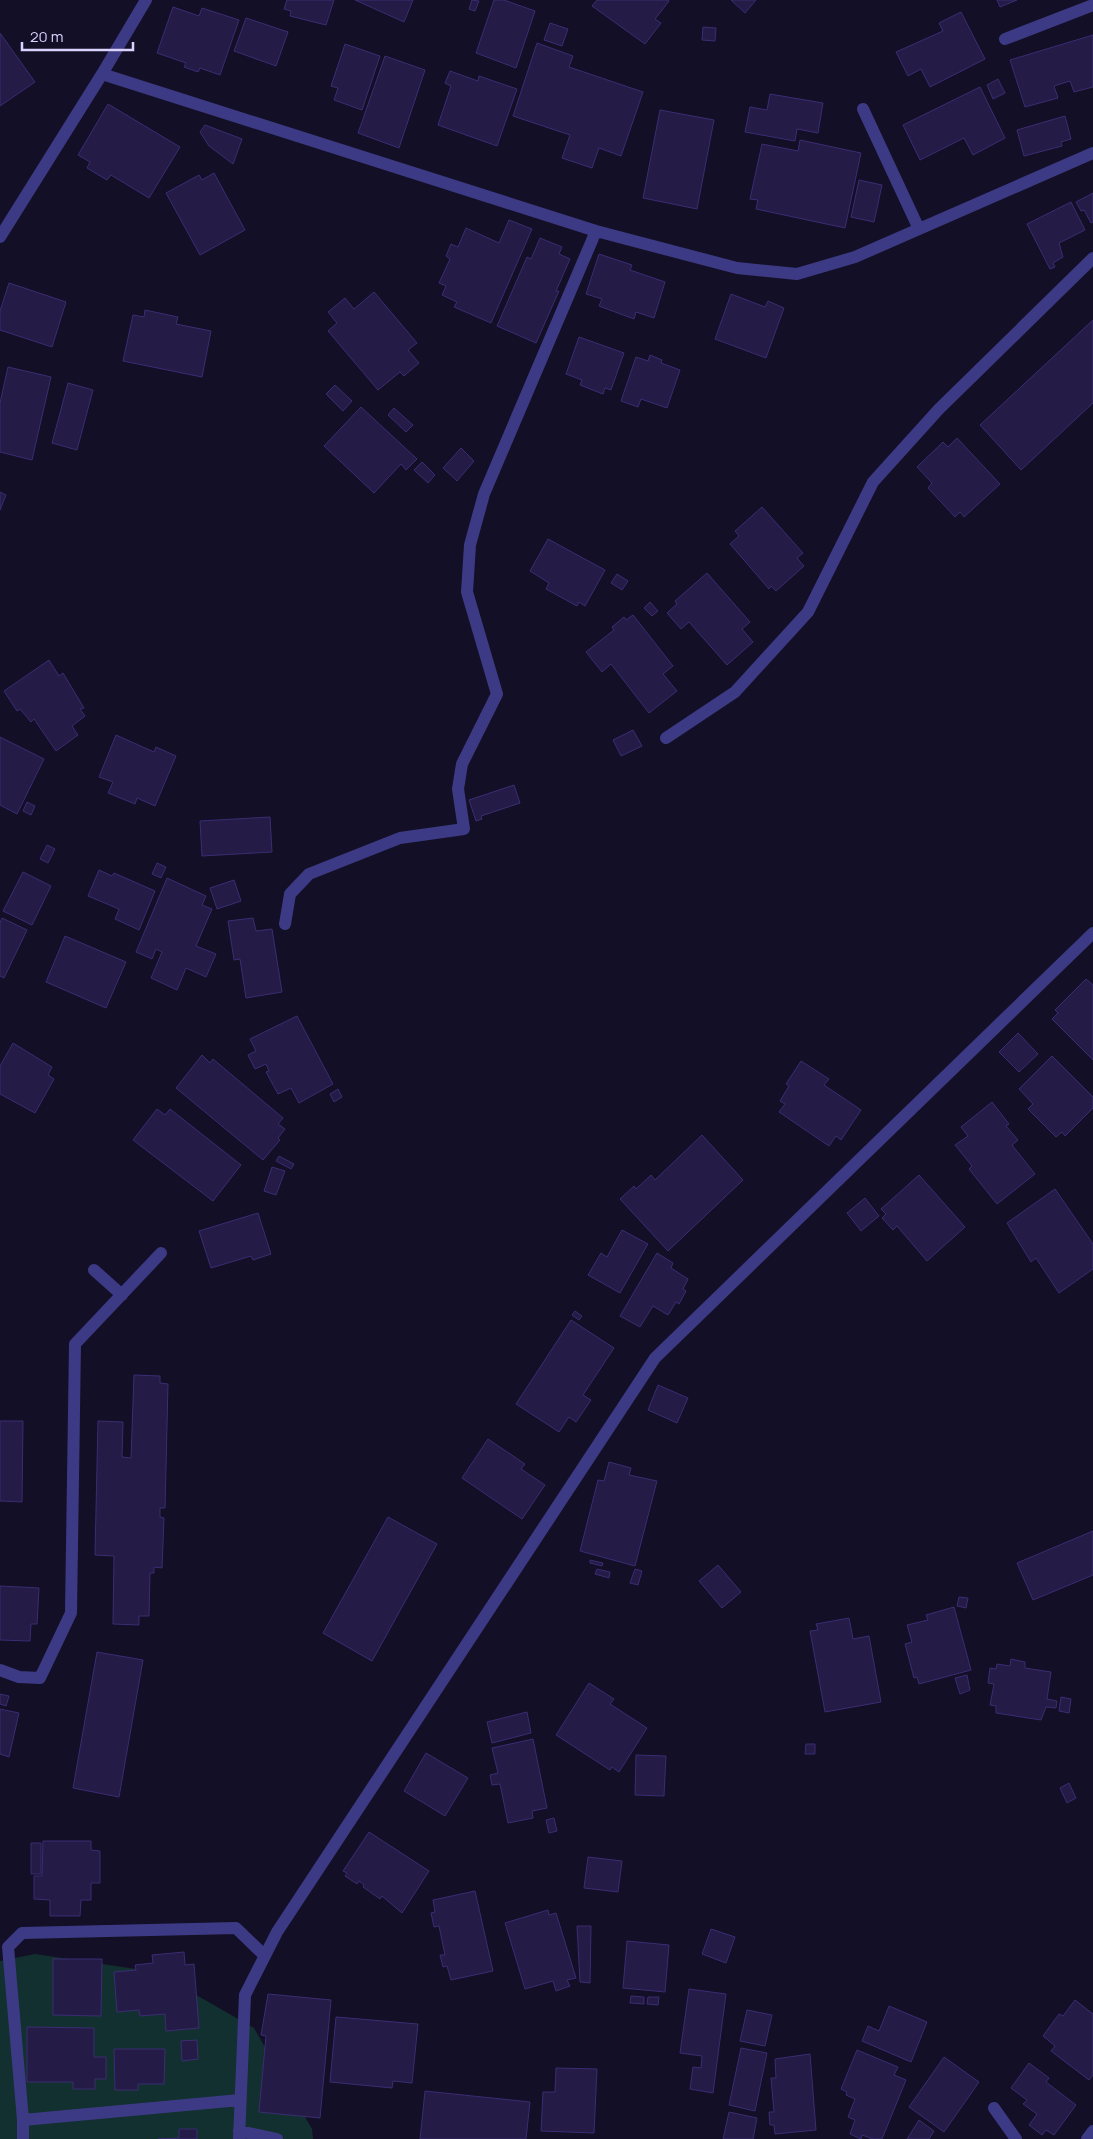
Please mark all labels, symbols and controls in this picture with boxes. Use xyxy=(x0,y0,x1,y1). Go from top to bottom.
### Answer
scale bar xyxy=(22,20,134,52)
text: 20 m xyxy=(30,26,63,47)

